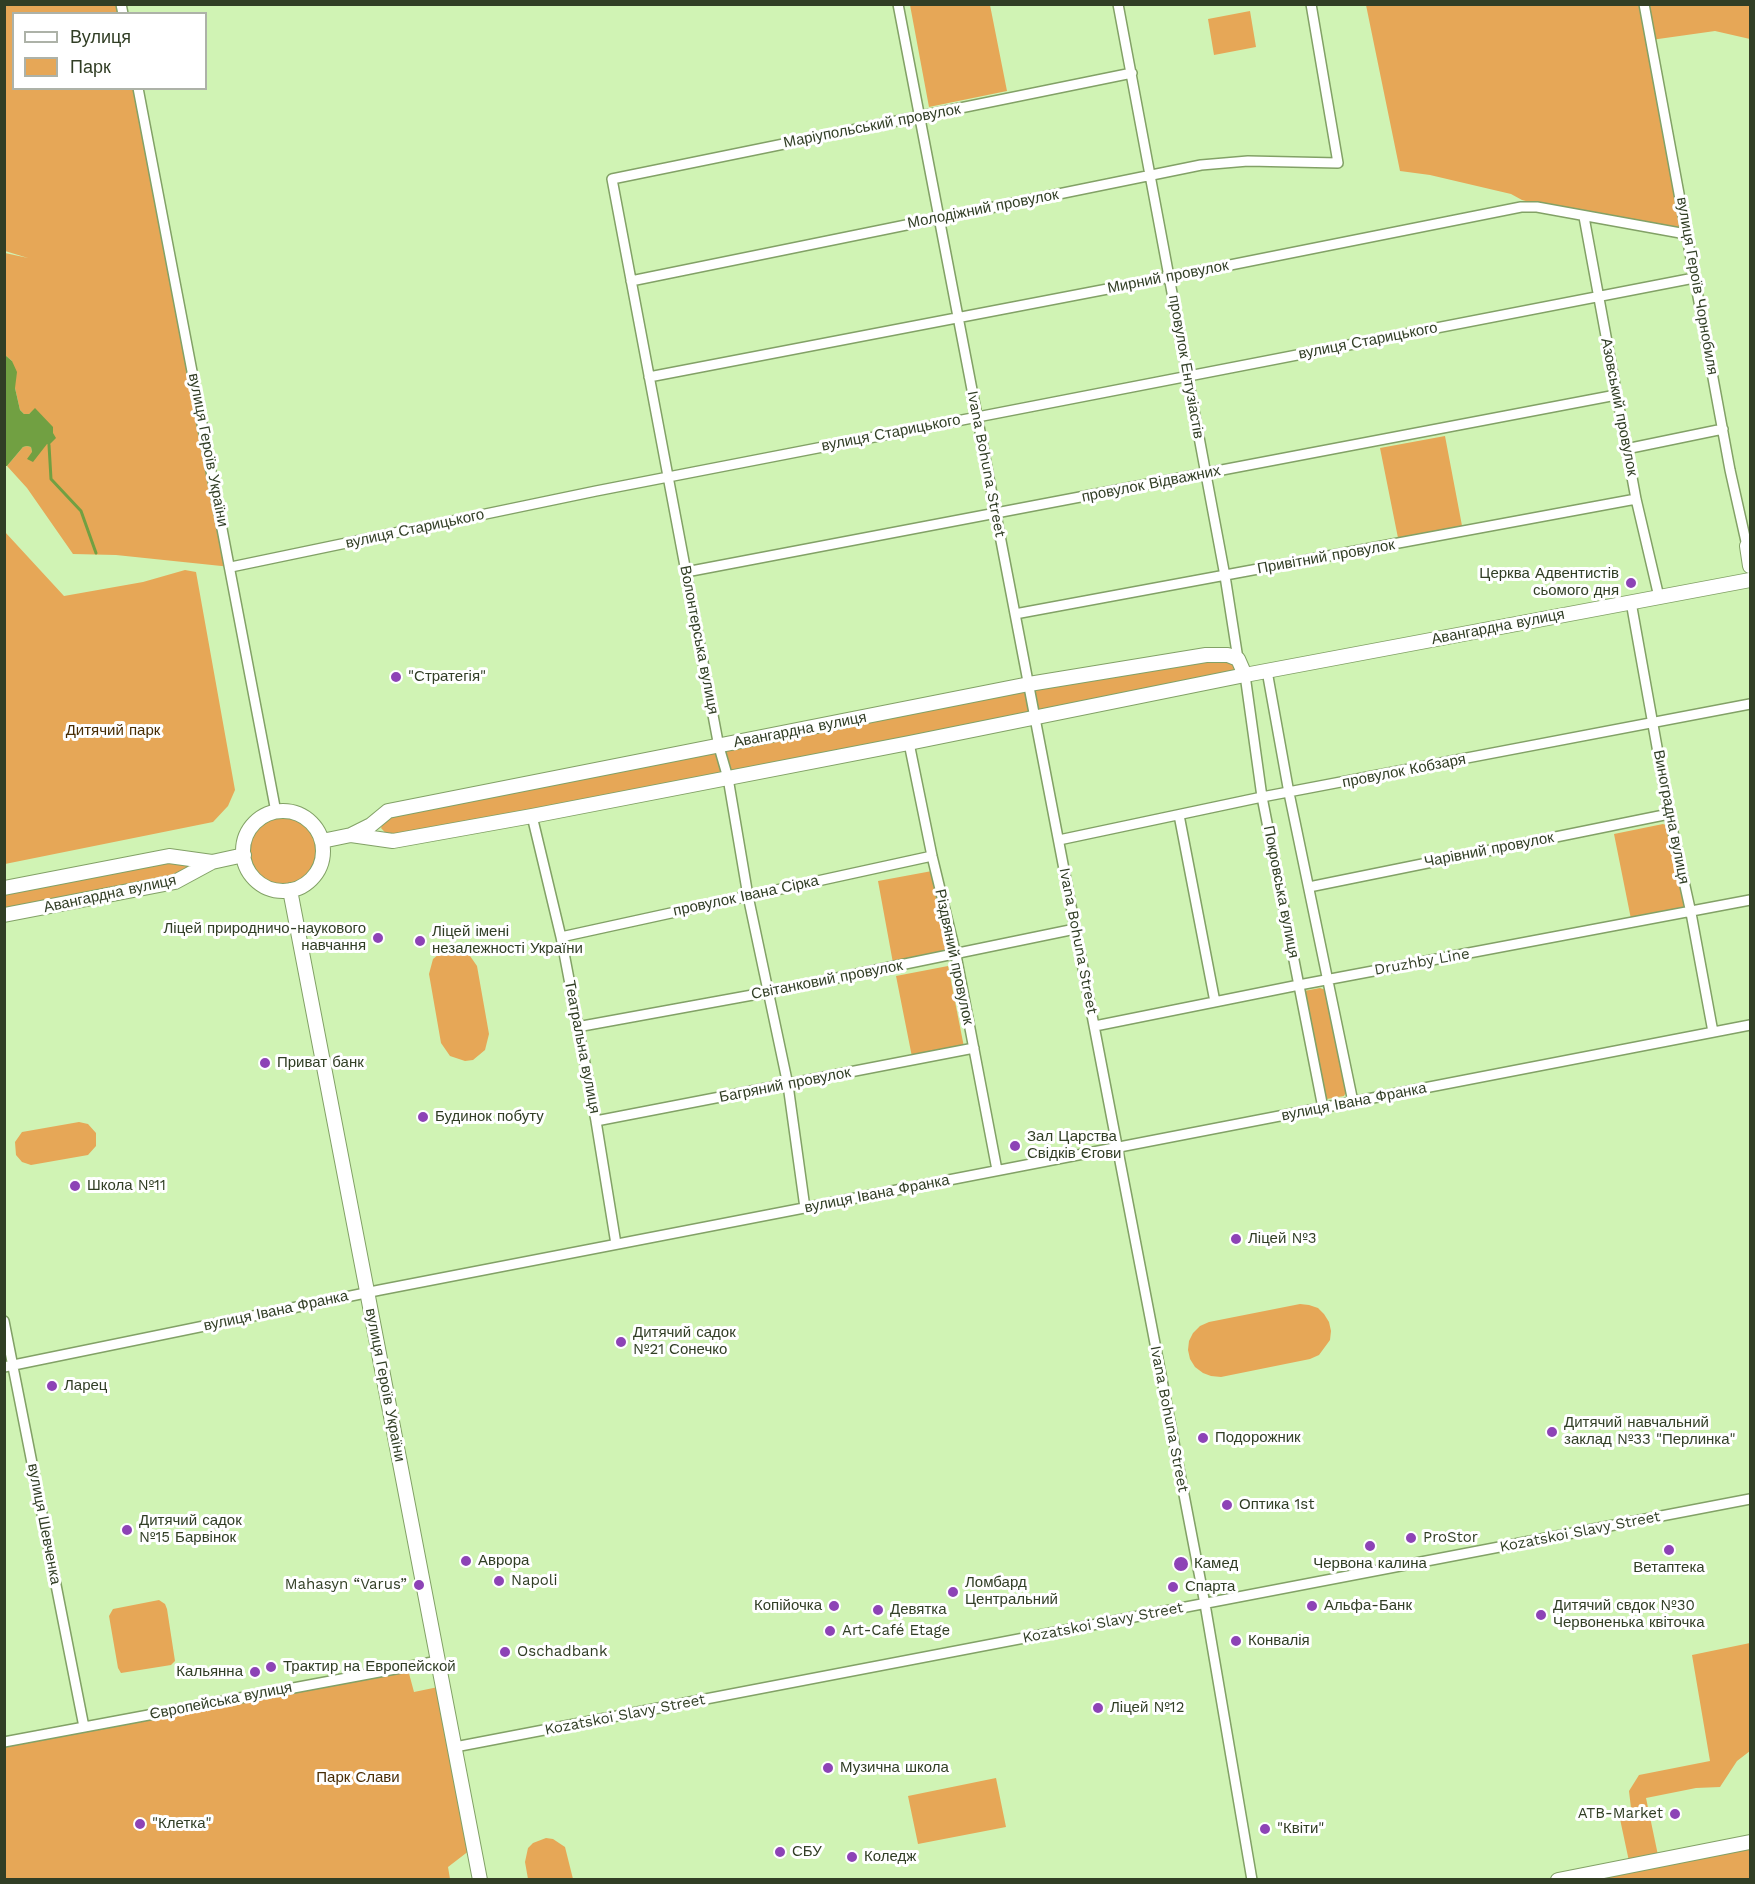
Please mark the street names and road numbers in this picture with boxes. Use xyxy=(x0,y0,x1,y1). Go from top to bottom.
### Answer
street label: Маріупольський провулок xyxy=(782,100,962,152)
street label: Молодіжний провулок xyxy=(906,186,1060,232)
street label: вулиця Героїв Чорнобиля xyxy=(1672,196,1722,376)
street label: Мирний провулок xyxy=(1106,256,1230,298)
street label: провулок Ентузіастів xyxy=(1164,294,1208,440)
street label: вулиця Старицького xyxy=(1297,319,1439,363)
street label: Азовський провулок xyxy=(1597,337,1641,477)
street label: вулиця Героїв України xyxy=(184,372,232,528)
street label: Ivana Bohuna Street xyxy=(963,389,1009,539)
street label: вулиця Старицького xyxy=(820,411,962,455)
street label: провулок Відважних xyxy=(1080,462,1222,506)
street label: вулиця Старицького xyxy=(344,506,486,552)
street label: Привітний провулок xyxy=(1256,536,1396,578)
street label: Волонтерська вулиця xyxy=(676,564,722,716)
street label: Авангардна вулиця xyxy=(1430,605,1566,649)
street label: Авангардна вулиця xyxy=(732,708,868,752)
street label: Виноградна вулиця xyxy=(1649,748,1693,886)
street label: провулок Кобзаря xyxy=(1341,750,1467,792)
street label: Покровська вулиця xyxy=(1259,824,1303,960)
street label: Чарівний провулок xyxy=(1423,829,1555,871)
street label: Ivana Bohuna Street xyxy=(1055,866,1101,1016)
street label: Авангардна вулиця xyxy=(42,871,178,917)
street label: провулок Івана Сірка xyxy=(672,872,820,920)
street label: Різдвяний провулок xyxy=(931,888,977,1026)
street label: Druzhby Line xyxy=(1373,945,1471,979)
street label: Світанковий провулок xyxy=(750,956,904,1004)
street label: Театральна вулиця xyxy=(560,979,604,1115)
street label: Багряний провулок xyxy=(718,1063,852,1107)
street label: вулиця Івана Франка xyxy=(1280,1079,1428,1125)
street label: вулиця Івана Франка xyxy=(803,1171,951,1217)
street label: вулиця Івана Франка xyxy=(202,1287,350,1335)
street label: вулиця Героїв України xyxy=(361,1307,409,1463)
street label: Ivana Bohuna Street xyxy=(1146,1344,1192,1494)
street label: вулиця Шевченка xyxy=(23,1462,65,1586)
street label: Kozatskoi Slavy Street xyxy=(1498,1508,1662,1556)
street label: Kozatskoi Slavy Street xyxy=(1021,1599,1185,1647)
street label: Європейська вулиця xyxy=(148,1678,294,1724)
street label: Kozatskoi Slavy Street xyxy=(543,1691,707,1739)

